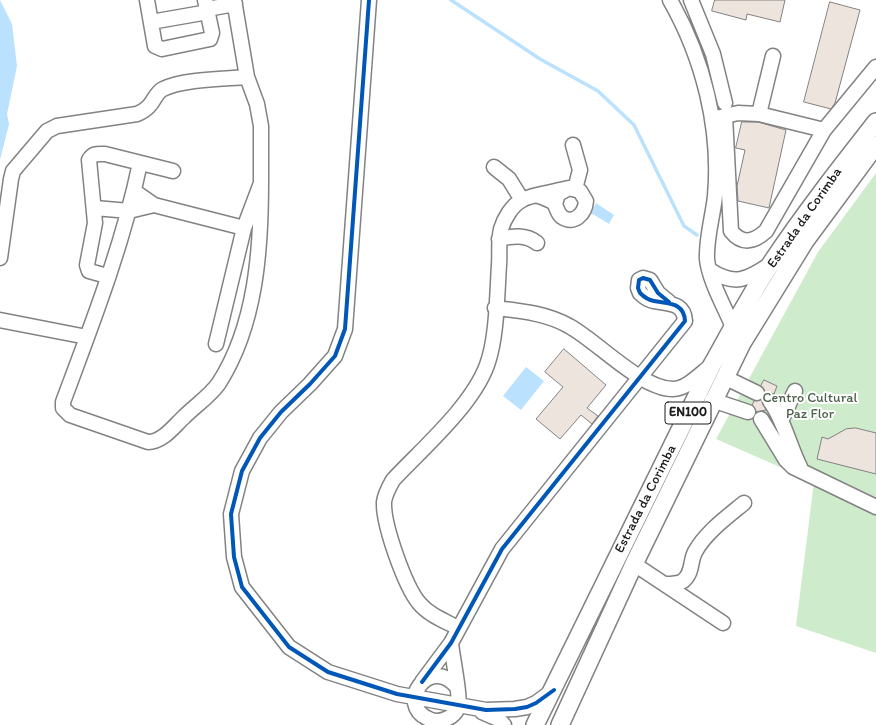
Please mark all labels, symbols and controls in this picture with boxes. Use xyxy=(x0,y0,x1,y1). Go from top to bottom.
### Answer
street label: Estrada da Corimba xyxy=(764,164,846,272)
park label: Centro Cultural Paz Flor xyxy=(763,390,857,422)
road number: EN100 xyxy=(665,402,711,424)
street label: Estrada da Corimba xyxy=(611,442,681,556)

